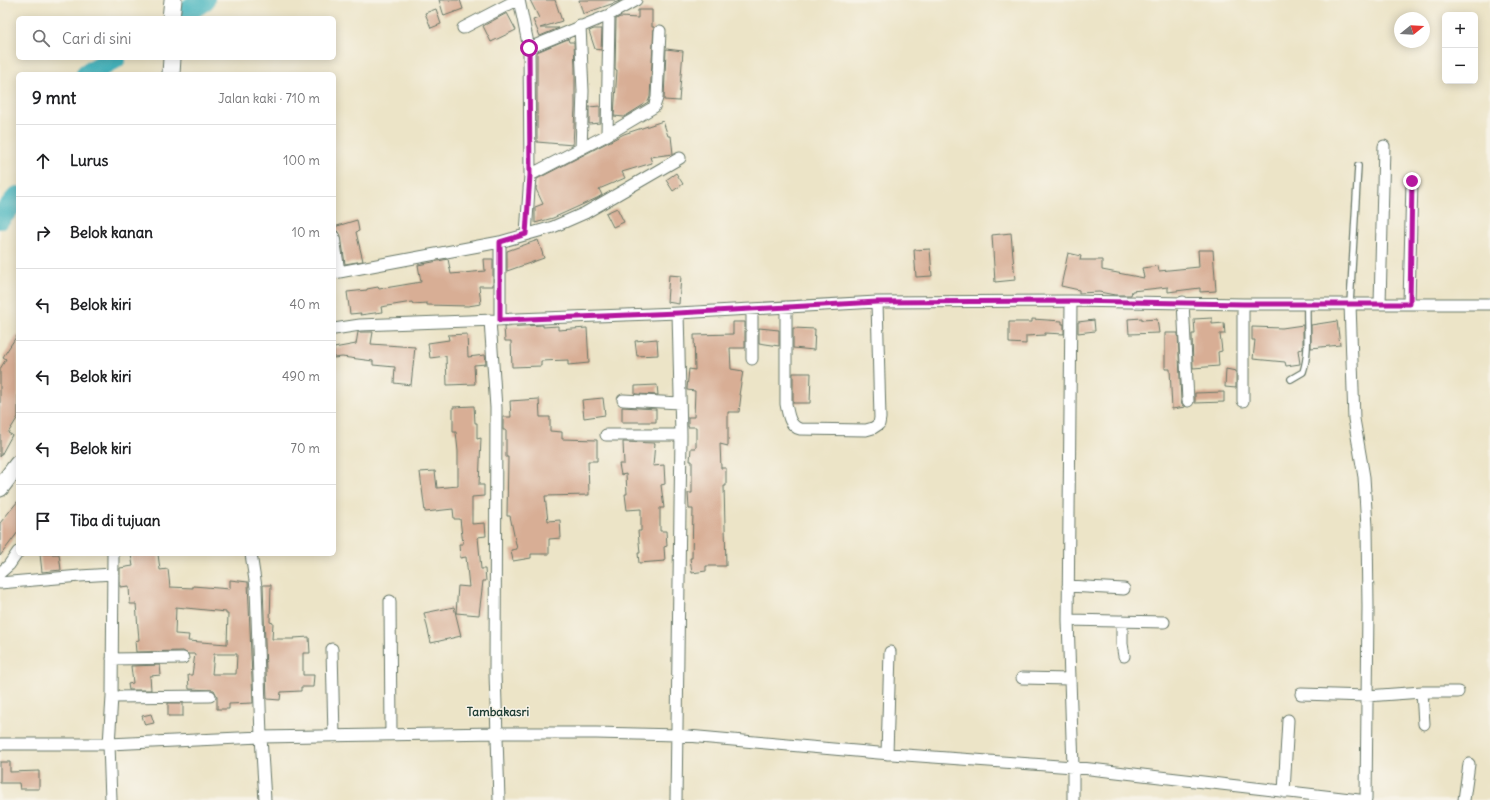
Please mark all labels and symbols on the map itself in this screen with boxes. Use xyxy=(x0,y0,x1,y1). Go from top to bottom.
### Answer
north arrow xyxy=(1394,12,1430,48)
route start xyxy=(520,39,538,57)
route end xyxy=(1403,172,1421,190)
district label: Tambakasri xyxy=(467,704,529,719)

